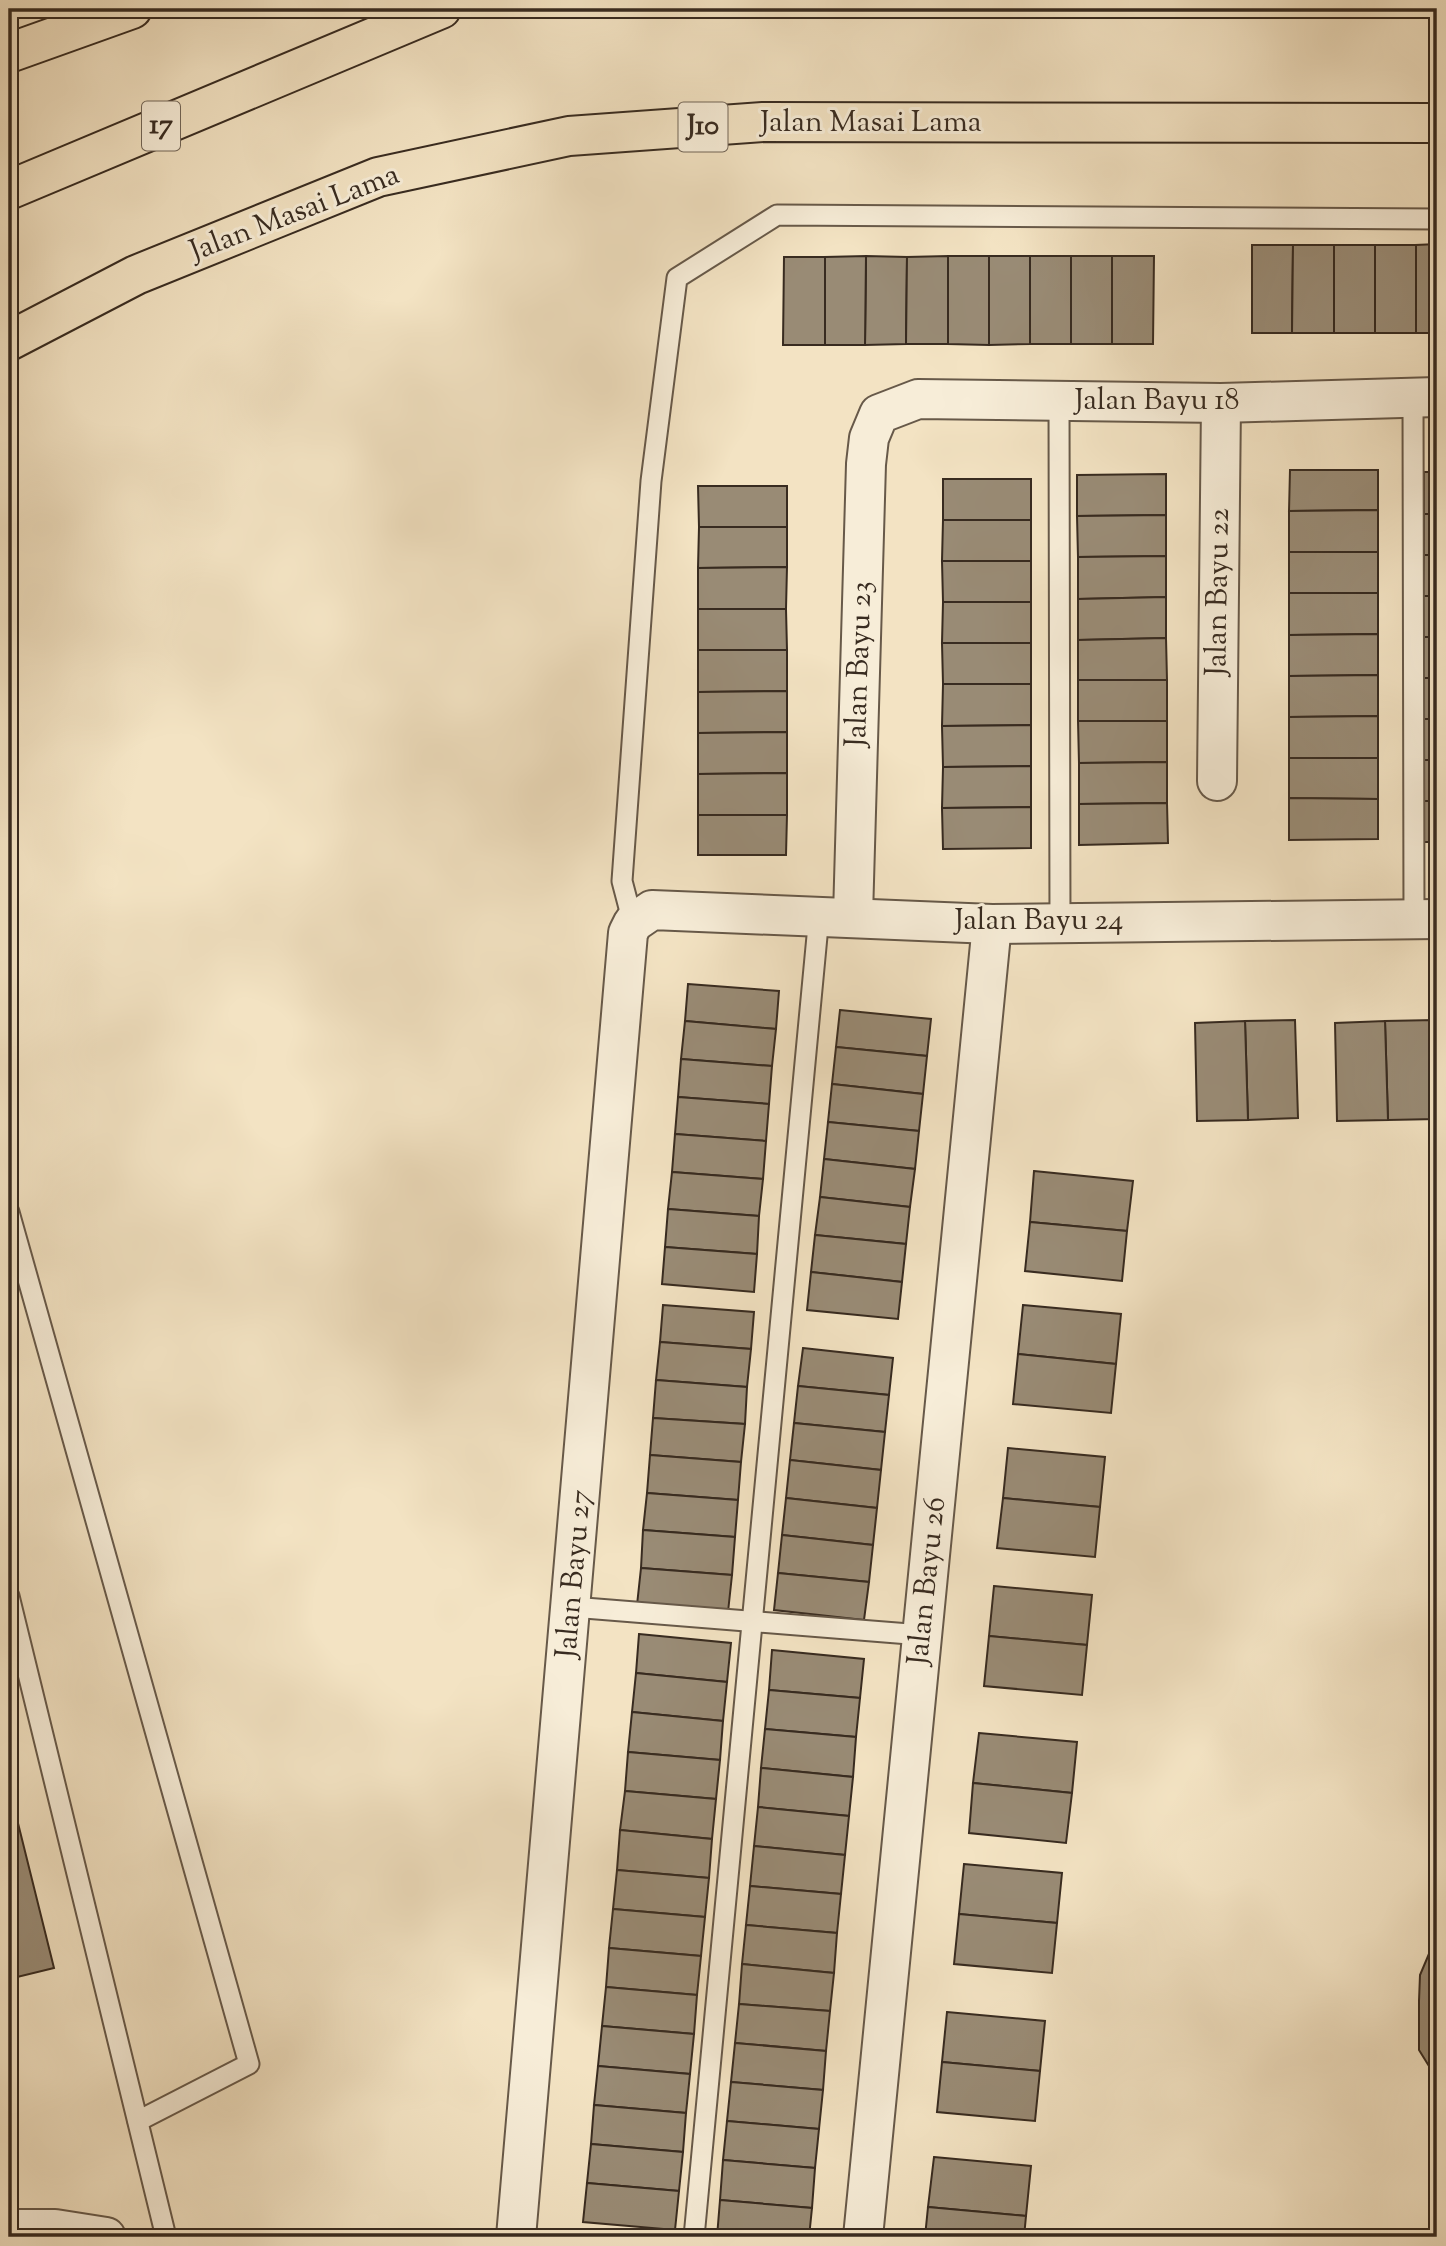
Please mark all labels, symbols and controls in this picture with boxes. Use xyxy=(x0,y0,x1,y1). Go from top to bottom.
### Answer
road number: 17 xyxy=(142,102,180,150)
road number: J10 xyxy=(678,102,728,152)
street label: Jalan Masai Lama xyxy=(758,102,982,145)
street label: Jalan Masai Lama xyxy=(182,154,406,274)
street label: Jalan Bayu 18 xyxy=(1073,380,1239,423)
street label: Jalan Bayu 22 xyxy=(1196,508,1242,678)
street label: Jalan Bayu 23 xyxy=(836,580,884,750)
street label: Jalan Bayu 24 xyxy=(953,900,1123,943)
street label: Jalan Bayu 27 xyxy=(546,1488,604,1662)
street label: Jalan Bayu 26 xyxy=(898,1495,958,1669)

